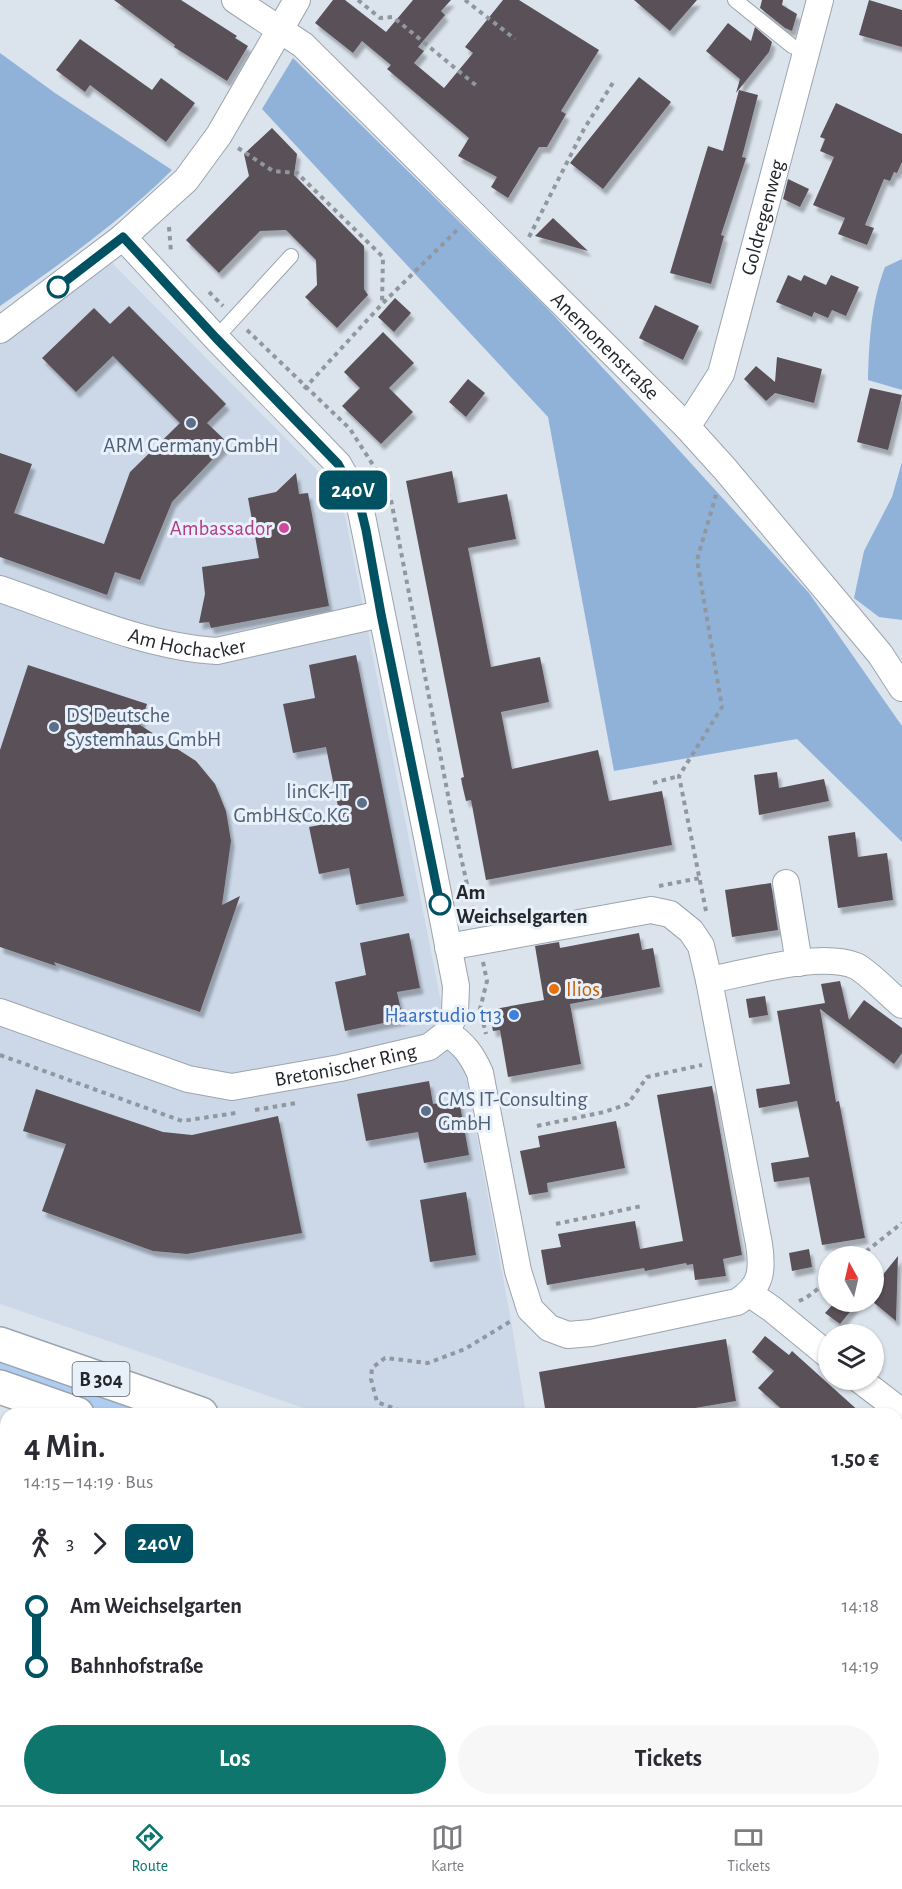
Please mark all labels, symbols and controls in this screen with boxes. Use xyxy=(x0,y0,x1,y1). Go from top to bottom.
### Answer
street label: Goldregenweg xyxy=(738,157,788,278)
unlabelled marker xyxy=(47,276,69,298)
street label: Anemonenstraße xyxy=(547,288,663,404)
marker: ARM Germany GmbH xyxy=(184,416,198,430)
place label: ARM Germany GmbH xyxy=(103,435,279,456)
line badge: 240V xyxy=(311,470,395,510)
text: 240V xyxy=(331,480,375,501)
place label: Ambassador xyxy=(170,518,272,539)
marker: Ambassador xyxy=(277,521,291,535)
street label: Am Hochacker xyxy=(126,624,248,662)
place label: DS Deutsche Systemhaus GmbH xyxy=(66,705,221,750)
marker: DS Deutsche Systemhaus GmbH xyxy=(47,720,61,734)
place label: linCK-IT GmbH&Co.KG xyxy=(233,781,350,826)
marker: linCK-IT GmbH&Co.KG xyxy=(355,796,369,810)
place label: Am Weichselgarten xyxy=(456,882,588,927)
marker: Am Weichselgarten xyxy=(429,893,451,915)
place label: Ilios xyxy=(566,979,600,1000)
marker: Ilios xyxy=(547,982,561,996)
place label: Haarstudio t13 xyxy=(385,1005,502,1026)
marker: Haarstudio t13 xyxy=(507,1008,521,1022)
street label: Bretonischer Ring xyxy=(273,1040,419,1090)
place label: CMS IT-Consulting GmbH xyxy=(438,1089,588,1134)
marker: CMS IT-Consulting GmbH xyxy=(419,1104,433,1118)
north arrow xyxy=(818,1246,884,1312)
map controls xyxy=(818,1246,884,1390)
button: layers xyxy=(818,1324,884,1390)
road number: B 304 xyxy=(72,1362,130,1396)
text: 4 Min. xyxy=(24,1431,106,1464)
text: 1.50 € xyxy=(831,1448,879,1470)
text: 14:15 – 14:19 · Bus xyxy=(24,1472,153,1492)
icon: walk xyxy=(24,1527,57,1560)
icon: forward xyxy=(83,1527,116,1560)
text: 3 xyxy=(66,1533,74,1553)
text: 240V xyxy=(137,1533,181,1554)
text: Am Weichselgarten xyxy=(70,1595,242,1617)
text: 14:18 xyxy=(842,1596,879,1616)
text: Bahnhofstraße xyxy=(70,1655,203,1677)
text: 14:19 xyxy=(842,1656,879,1676)
button: Los xyxy=(24,1725,446,1794)
button: Tickets xyxy=(458,1725,879,1794)
tab: Route xyxy=(131,1821,168,1876)
tab: Karte xyxy=(431,1821,464,1876)
tab: Tickets xyxy=(727,1821,771,1876)

